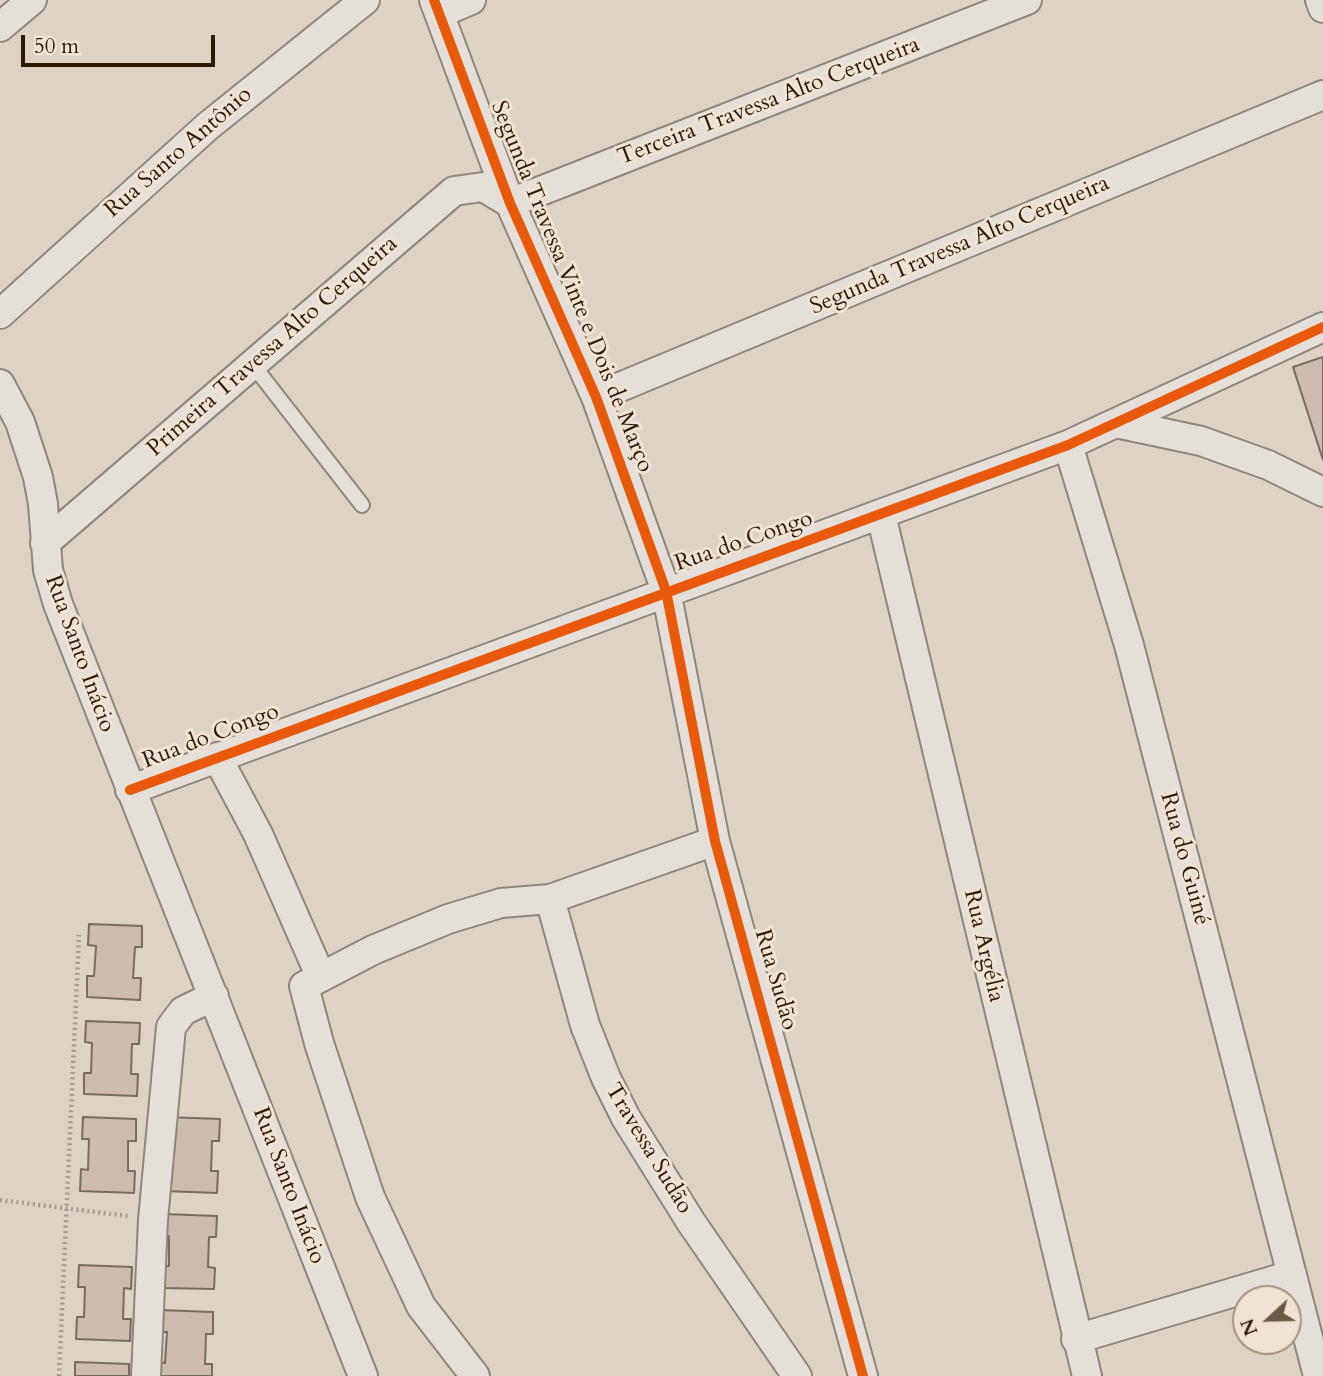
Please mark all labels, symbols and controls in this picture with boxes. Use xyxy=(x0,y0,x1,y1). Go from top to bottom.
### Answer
scale bar xyxy=(24,21,219,65)
text: 50 m xyxy=(34,32,79,61)
street label: Terceira Travessa Alto Cerqueira xyxy=(614,32,924,172)
street label: Rua Santo Antônio xyxy=(100,82,258,224)
street label: Segunda Travessa Vinte e Dois de Março xyxy=(484,97,658,477)
street label: Segunda Travessa Alto Cerqueira xyxy=(806,170,1114,322)
street label: Primeira Travessa Alto Cerqueira xyxy=(142,231,404,463)
street label: Rua do Congo xyxy=(671,506,817,578)
street label: Rua Santo Inácio xyxy=(38,572,120,736)
street label: Rua do Congo xyxy=(139,698,283,776)
street label: Rua do Guiné xyxy=(1153,790,1215,928)
street label: Rua Argélia xyxy=(957,887,1009,1005)
street label: Rua Sudão xyxy=(747,926,803,1034)
street label: Travessa Sudão xyxy=(598,1079,698,1219)
street label: Rua Santo Inácio xyxy=(245,1104,331,1268)
north arrow xyxy=(1232,1285,1302,1355)
text: N xyxy=(1234,1315,1265,1340)

